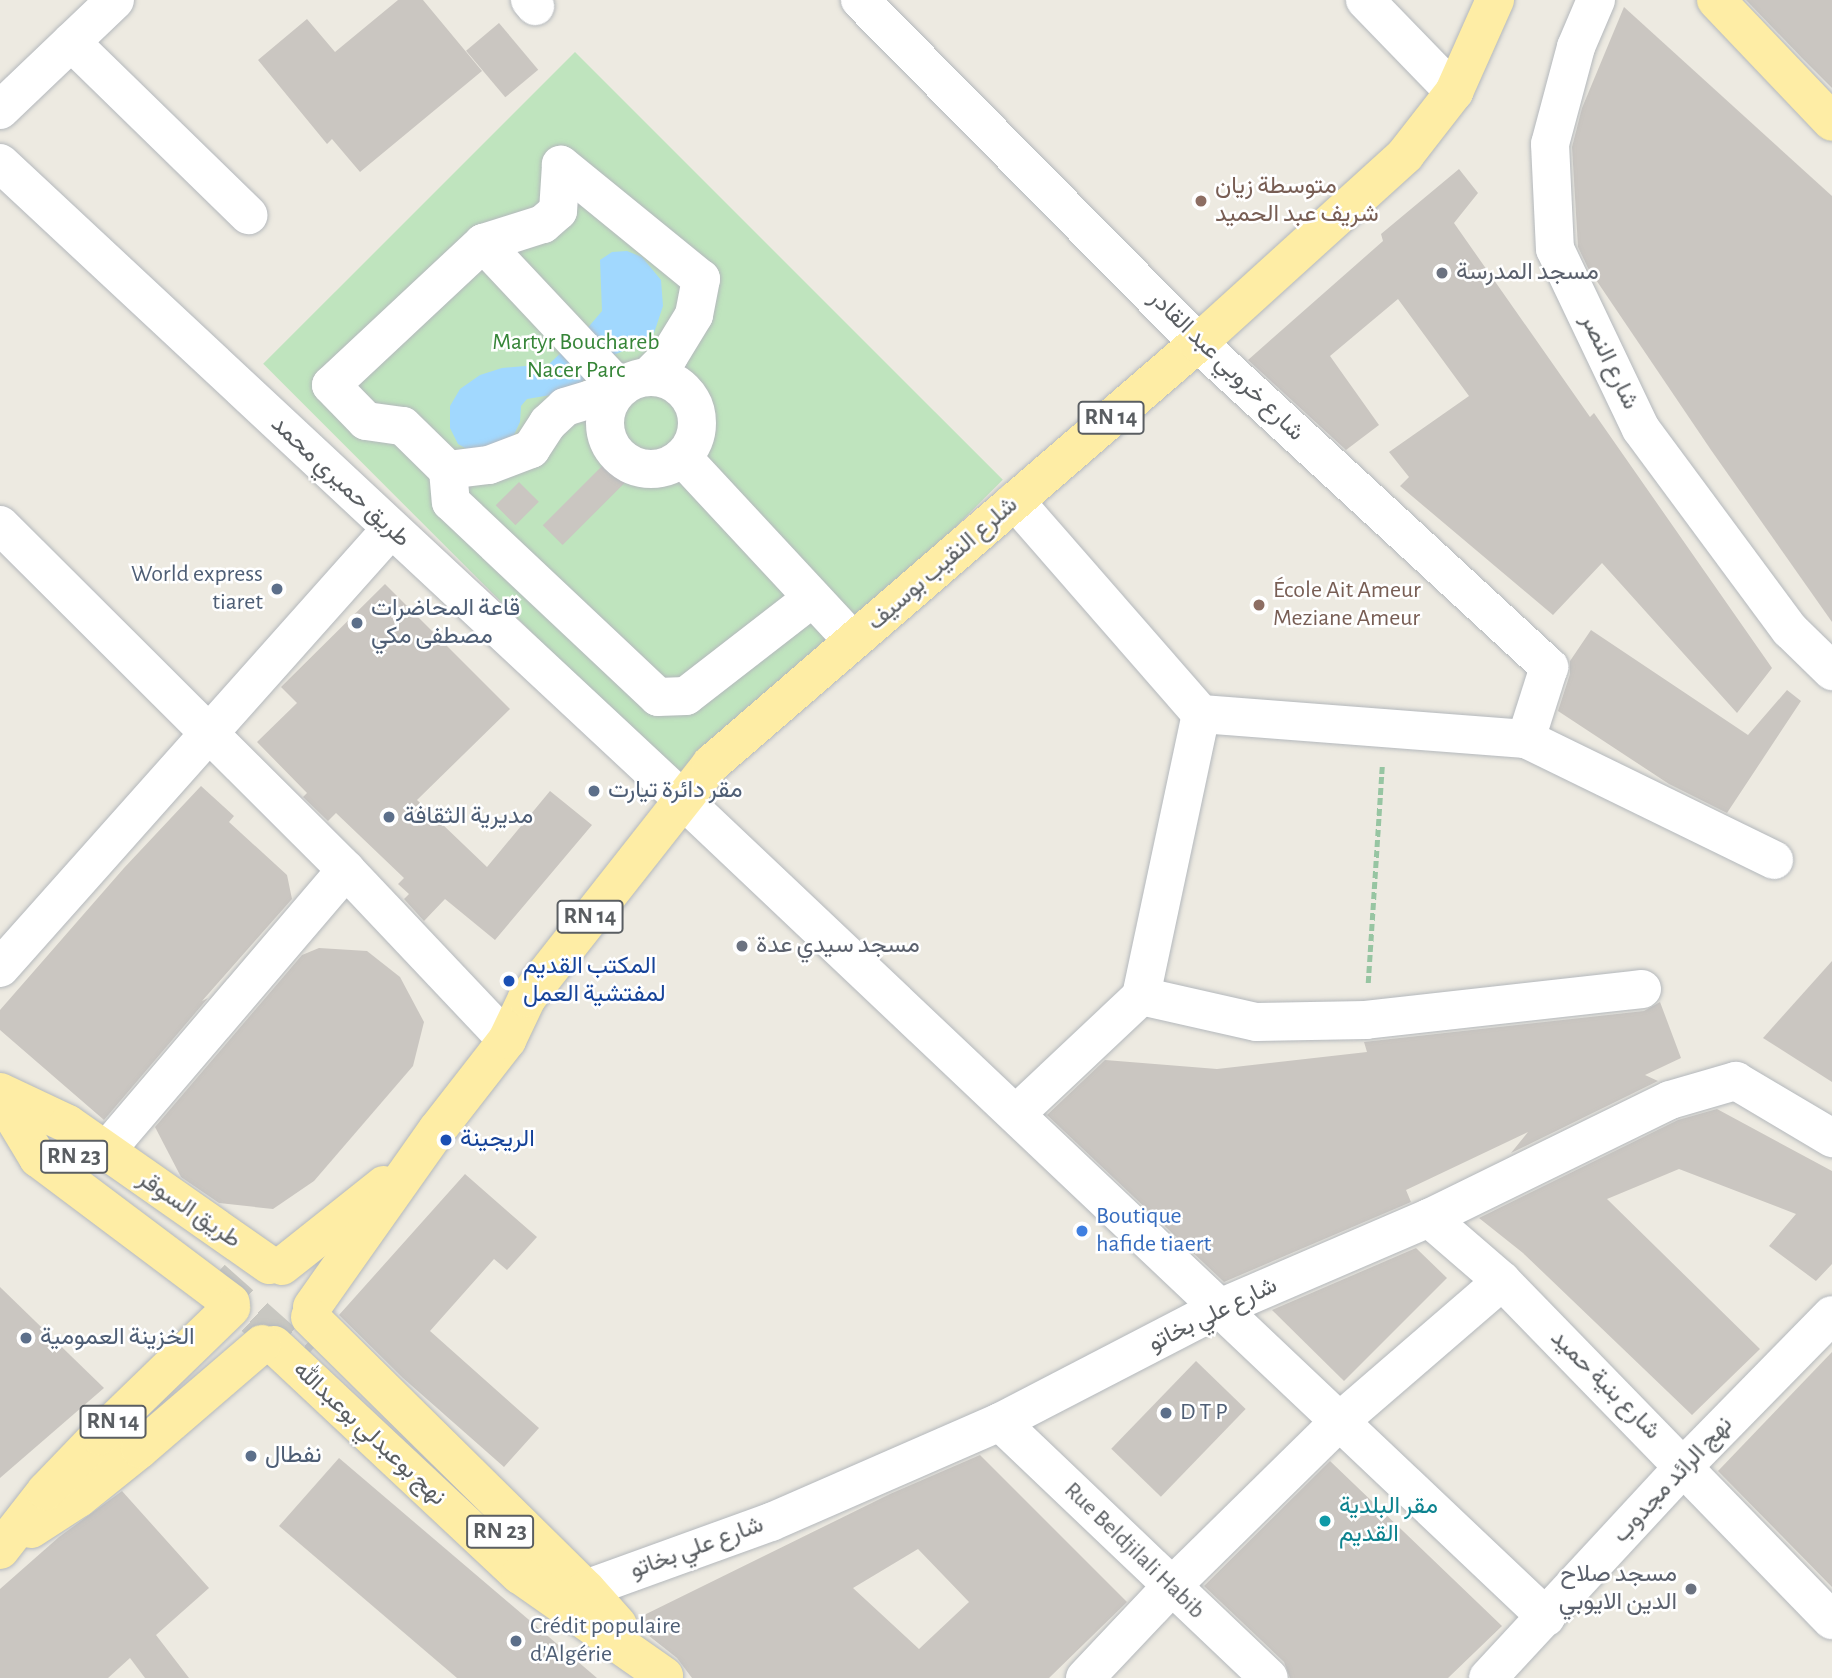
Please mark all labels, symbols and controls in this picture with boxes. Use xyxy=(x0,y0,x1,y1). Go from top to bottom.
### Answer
place label: متوسطة زيان شريف عبد الحميد xyxy=(1215,173,1379,229)
marker: متوسطة زيان شريف عبد الحميد xyxy=(1193,193,1209,209)
place label: مسجد المدرسة xyxy=(1456,259,1599,287)
marker: مسجد المدرسة xyxy=(1434,265,1450,281)
street label: شارع خروبي عبد القادر xyxy=(1142,285,1310,447)
street label: شارع النصر xyxy=(1574,310,1644,414)
park label: Martyr Bouchareb Nacer Parc xyxy=(492,329,660,385)
road number: RN 14 xyxy=(1076,398,1146,438)
street label: طريق حميري محمد xyxy=(264,410,416,554)
street label: شلرع النقيب بوسيف xyxy=(862,491,1024,637)
place label: World express tiaret xyxy=(131,561,263,617)
place label: École Ait Ameur Meziane Ameur xyxy=(1273,577,1421,633)
marker: World express tiaret xyxy=(269,581,285,597)
place label: قاعة المحاضرات مصطفى مكي xyxy=(371,595,520,651)
marker: École Ait Ameur Meziane Ameur xyxy=(1251,597,1267,613)
marker: قاعة المحاضرات مصطفى مكي xyxy=(349,615,365,631)
place label: مقر دائرة تيارت xyxy=(608,777,743,805)
marker: مقر دائرة تيارت xyxy=(586,783,602,799)
place label: مديرية الثقافة xyxy=(403,803,533,831)
marker: مديرية الثقافة xyxy=(381,809,397,825)
road number: RN 14 xyxy=(555,898,625,936)
place label: مسجد سيدي عدة xyxy=(756,932,920,960)
marker: مسجد سيدي عدة xyxy=(734,938,750,954)
place label: المكتب القديم لمفتشية العمل xyxy=(523,953,666,1009)
marker: المكتب القديم لمفتشية العمل xyxy=(501,973,517,989)
place label: الريجينة xyxy=(460,1126,535,1154)
marker: الريجينة xyxy=(438,1132,454,1148)
road number: RN 23 xyxy=(39,1138,109,1176)
street label: طريق السوقر xyxy=(132,1165,246,1255)
place label: Boutique hafide tiaert xyxy=(1096,1203,1211,1259)
marker: Boutique hafide tiaert xyxy=(1074,1223,1090,1239)
street label: شارع علي بخاتو xyxy=(1144,1271,1282,1359)
place label: الخزينة العمومية xyxy=(40,1324,195,1352)
street label: شارع بنية حميد xyxy=(1544,1324,1666,1446)
marker: الخزينة العمومية xyxy=(18,1330,34,1346)
street label: نهج بوعبدلي بوعبدالله xyxy=(287,1356,451,1512)
place label: D T P xyxy=(1180,1399,1228,1427)
road number: RN 14 xyxy=(78,1402,148,1442)
marker: D T P xyxy=(1158,1405,1174,1421)
street label: نهج الرائد مجدوب xyxy=(1607,1411,1739,1549)
place label: نفطال xyxy=(265,1442,322,1470)
marker: نفطال xyxy=(243,1448,259,1464)
street label: Rue Beldjilali Habib xyxy=(1058,1477,1210,1625)
place label: مقر البلدية القديم xyxy=(1339,1493,1438,1549)
street label: شارع علي بخاتو xyxy=(626,1511,768,1585)
road number: RN 23 xyxy=(465,1512,535,1552)
marker: مقر البلدية القديم xyxy=(1317,1513,1333,1529)
place label: مسجد صلاح الدين الايوبي xyxy=(1559,1561,1677,1617)
marker: مسجد صلاح الدين الايوبي xyxy=(1683,1581,1699,1597)
place label: Crédit populaire d'Algérie xyxy=(530,1613,681,1669)
marker: Crédit populaire d'Algérie xyxy=(508,1633,524,1649)

